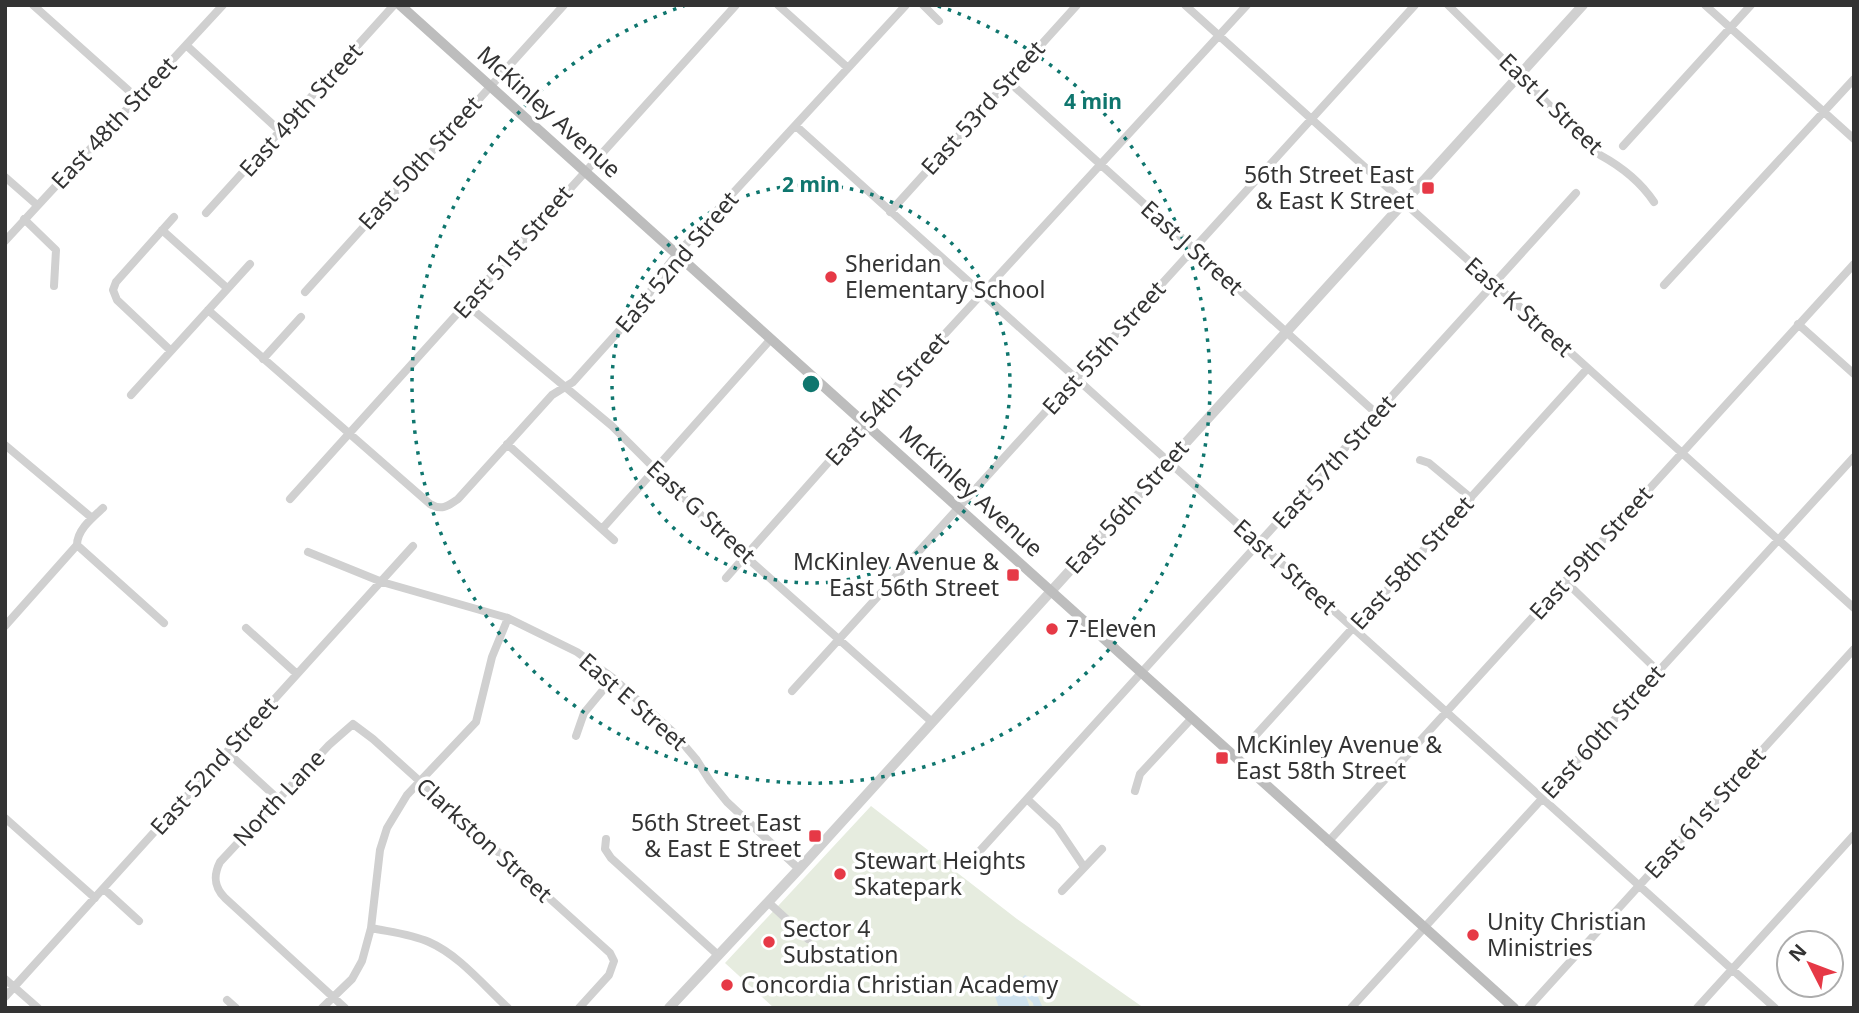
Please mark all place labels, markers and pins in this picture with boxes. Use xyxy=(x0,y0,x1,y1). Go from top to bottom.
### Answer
place label: 56th Street East & East K Street xyxy=(1244,158,1414,216)
marker: 56th Street East & East K Street xyxy=(1420,180,1436,196)
place label: Sheridan Elementary School xyxy=(845,247,1045,305)
marker: Sheridan Elementary School xyxy=(823,269,839,285)
centre of rings xyxy=(799,372,823,396)
place label: McKinley Avenue & East 56th Street xyxy=(793,545,999,603)
marker: McKinley Avenue & East 56th Street xyxy=(1005,567,1021,583)
place label: 7-Eleven xyxy=(1066,612,1157,644)
marker: 7-Eleven xyxy=(1044,621,1060,637)
place label: McKinley Avenue & East 58th Street xyxy=(1236,728,1442,786)
marker: McKinley Avenue & East 58th Street xyxy=(1214,750,1230,766)
place label: 56th Street East & East E Street xyxy=(631,806,801,864)
marker: 56th Street East & East E Street xyxy=(807,828,823,844)
place label: Stewart Heights Skatepark xyxy=(854,844,1026,902)
marker: Stewart Heights Skatepark xyxy=(832,866,848,882)
place label: Unity Christian Ministries xyxy=(1487,905,1647,963)
place label: Sector 4 Substation xyxy=(783,912,899,970)
marker: Unity Christian Ministries xyxy=(1465,927,1481,943)
marker: Sector 4 Substation xyxy=(761,934,777,950)
place label: Concordia Christian Academy xyxy=(741,968,1058,1000)
marker: Concordia Christian Academy xyxy=(719,977,735,993)

